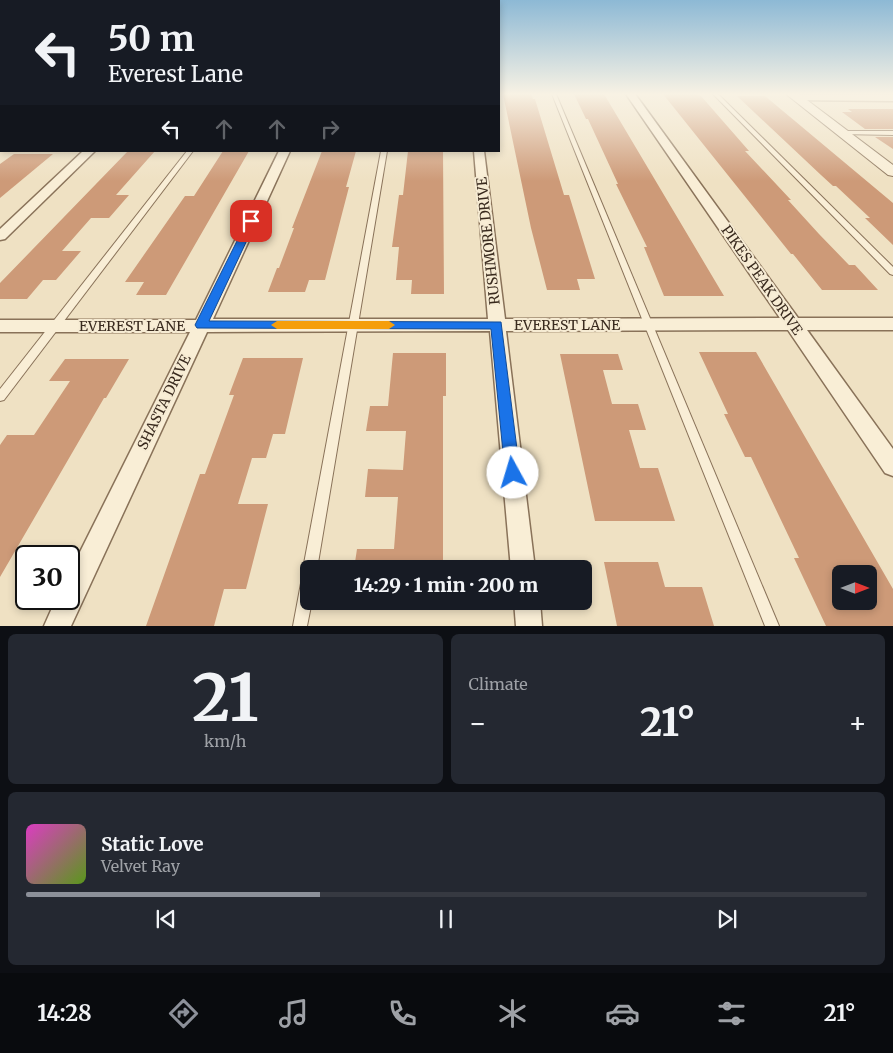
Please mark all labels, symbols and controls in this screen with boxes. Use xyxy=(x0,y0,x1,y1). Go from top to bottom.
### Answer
text: 50 m xyxy=(108,17,195,61)
icon: left xyxy=(25,20,90,85)
text: Everest Lane xyxy=(108,60,243,88)
icon: left xyxy=(157,115,185,143)
icon: ahead xyxy=(210,115,238,143)
icon: ahead xyxy=(263,115,291,143)
icon: right xyxy=(316,115,344,143)
street label: RUSHMORE DRIVE xyxy=(472,176,504,306)
pin xyxy=(230,200,272,242)
icon: arrive xyxy=(237,207,265,235)
street label: PIKES PEAK DRIVE xyxy=(717,222,807,338)
street label: EVEREST LANE xyxy=(514,316,620,334)
street label: EVEREST LANE xyxy=(79,317,185,335)
street label: SHASTA DRIVE xyxy=(133,351,195,452)
position arrow xyxy=(486,446,538,498)
speed limit sign: 30 xyxy=(15,545,80,610)
north arrow xyxy=(832,565,878,610)
map controls xyxy=(832,565,877,610)
text: 14:29 · 1 min · 200 m xyxy=(354,573,538,597)
text: 21 xyxy=(192,657,259,739)
text: Climate xyxy=(469,674,528,694)
text: 21° xyxy=(640,699,695,746)
text: − xyxy=(469,705,487,741)
text: + xyxy=(848,705,867,741)
text: km/h xyxy=(204,731,246,751)
text: Static Love xyxy=(101,832,204,856)
text: Velvet Ray xyxy=(101,856,180,876)
icon: previous xyxy=(152,905,180,933)
icon: pause xyxy=(432,905,460,933)
icon: next xyxy=(713,905,741,933)
icon: directions xyxy=(166,996,201,1031)
icon: music xyxy=(276,996,311,1031)
icon: phone xyxy=(385,996,420,1031)
icon: climate xyxy=(495,996,530,1031)
icon: car xyxy=(605,996,640,1031)
icon: filters xyxy=(714,996,749,1031)
text: 14:28 xyxy=(37,999,92,1027)
text: 21° xyxy=(824,999,856,1027)

